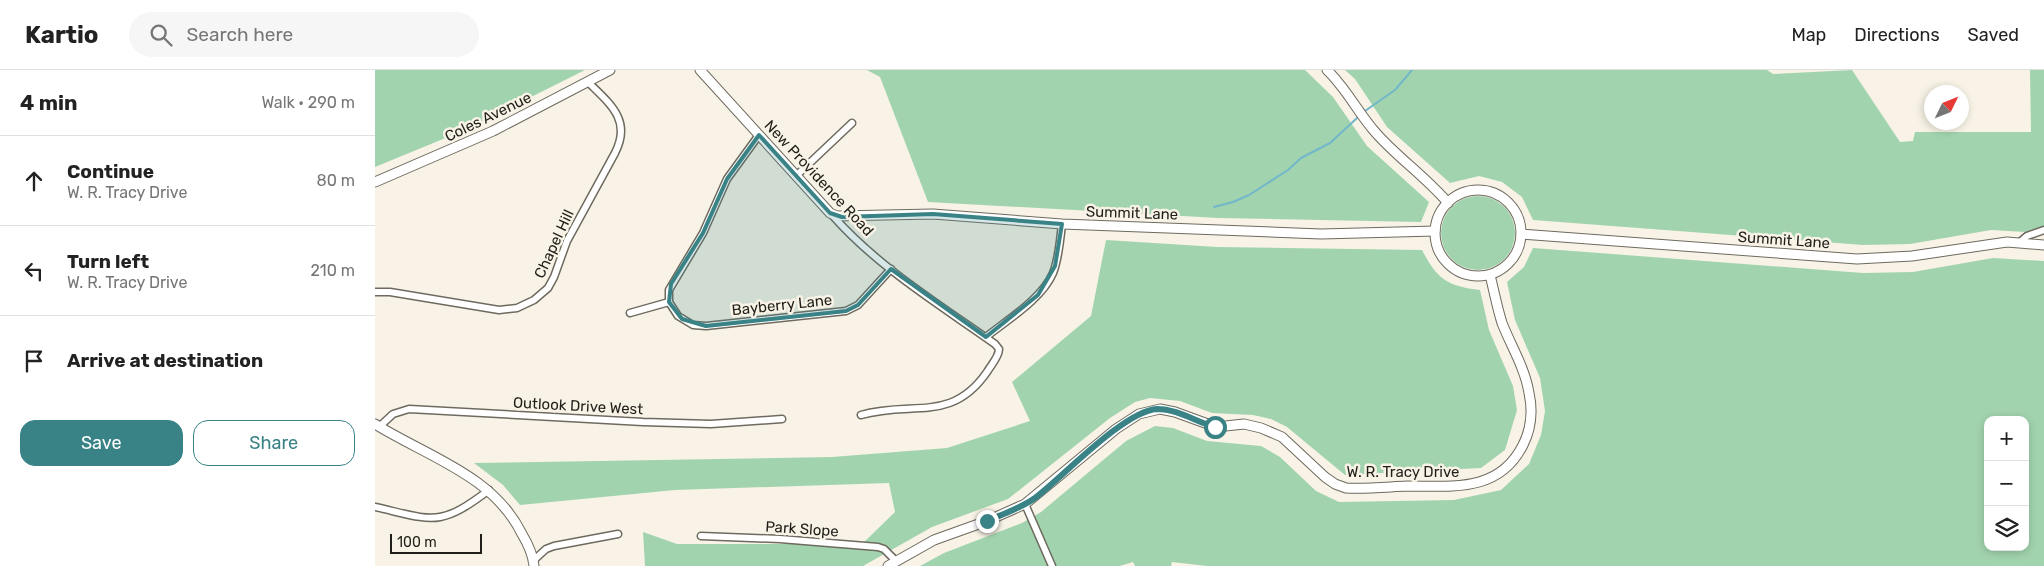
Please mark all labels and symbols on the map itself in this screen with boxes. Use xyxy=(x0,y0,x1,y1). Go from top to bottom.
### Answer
north arrow xyxy=(1924,85,1969,130)
street label: Coles Avenue xyxy=(442,88,534,146)
street label: New Providence Road xyxy=(761,116,877,240)
street label: Summit Lane xyxy=(1086,202,1178,224)
street label: Chapel Hill xyxy=(530,207,578,281)
street label: Summit Lane xyxy=(1737,228,1831,252)
street label: Bayberry Lane xyxy=(731,291,833,319)
street label: Outlook Drive West xyxy=(512,394,644,418)
route start xyxy=(1204,416,1227,439)
street label: W. R. Tracy Drive xyxy=(1347,463,1459,481)
route end xyxy=(976,510,999,533)
street label: Park Slope xyxy=(765,517,839,541)
scale bar xyxy=(390,531,483,554)

